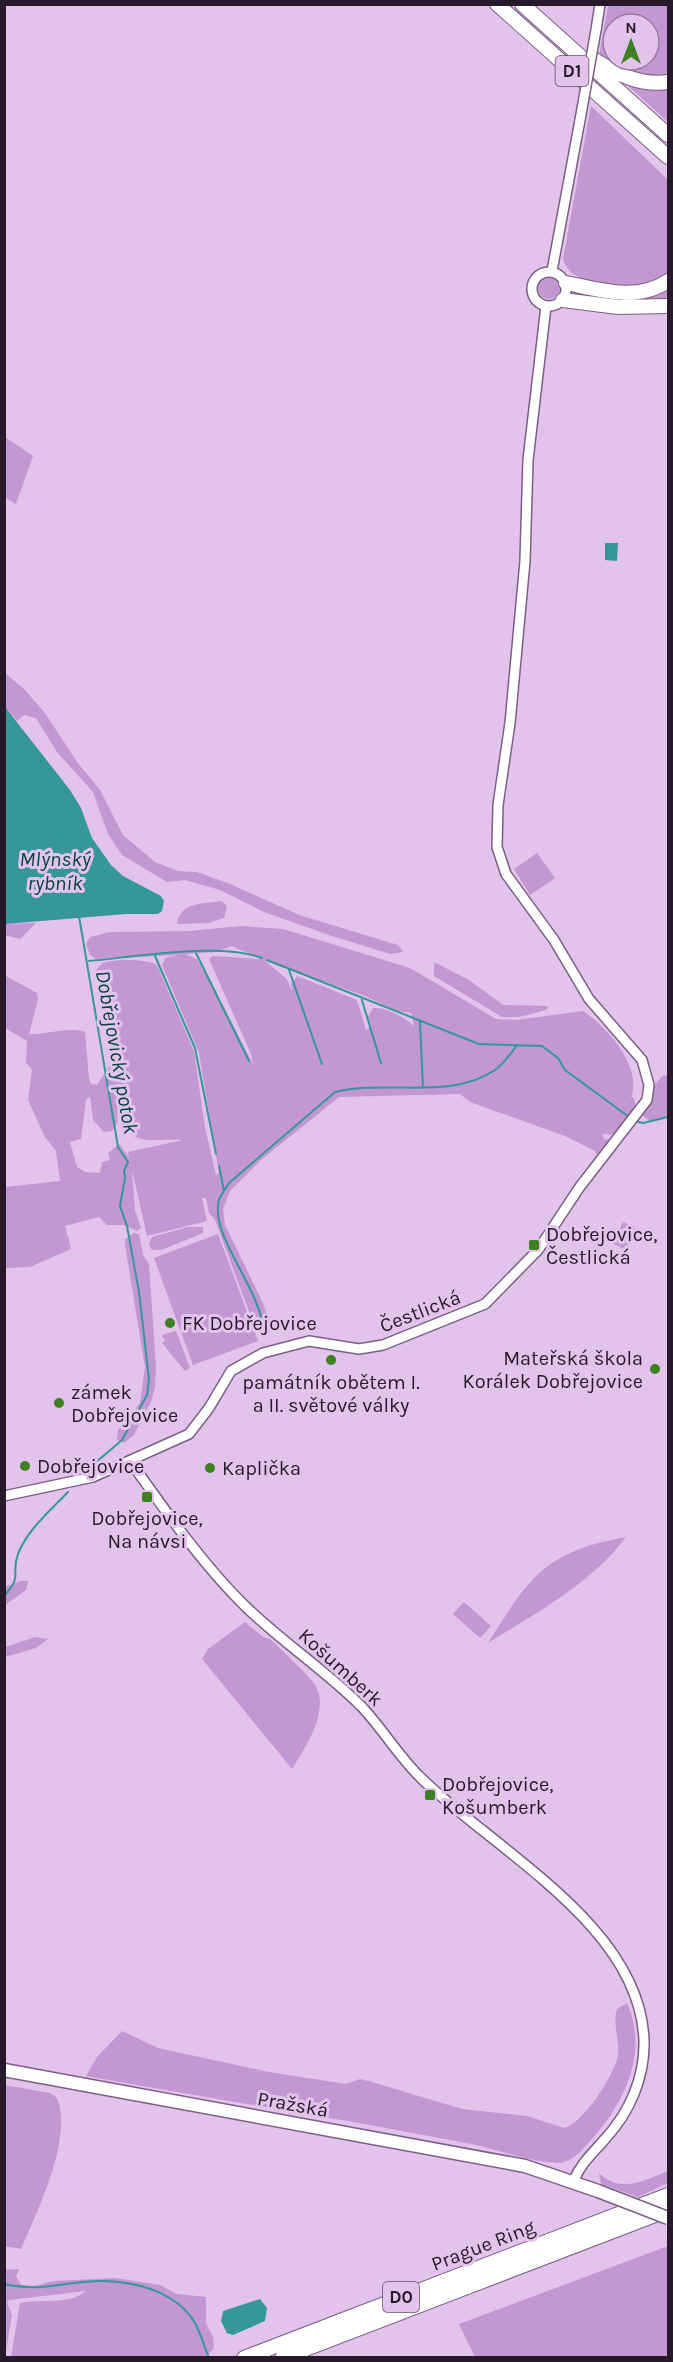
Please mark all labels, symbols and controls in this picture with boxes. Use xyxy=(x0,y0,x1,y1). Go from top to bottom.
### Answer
north arrow xyxy=(601,12,661,72)
text: N xyxy=(625,18,637,37)
road number: D1 xyxy=(556,56,588,86)
water label: Mlýnský rybník xyxy=(19,847,92,895)
water label: Dobřejovický potok xyxy=(91,968,143,1136)
place label: Dobřejovice, Čestlická xyxy=(546,1223,657,1269)
marker: Dobřejovice, Čestlická xyxy=(527,1238,541,1252)
street label: Čestlická xyxy=(376,1285,464,1337)
place label: FK Dobřejovice xyxy=(182,1312,317,1335)
marker: FK Dobřejovice xyxy=(163,1316,177,1330)
place label: Mateřská škola Korálek Dobřejovice xyxy=(463,1347,643,1393)
marker: památník obětem I. a II. světové války xyxy=(324,1353,338,1367)
marker: Mateřská škola Korálek Dobřejovice xyxy=(648,1362,662,1376)
place label: památník obětem I. a II. světové války xyxy=(242,1371,420,1417)
place label: zámek Dobřejovice xyxy=(71,1381,178,1427)
marker: zámek Dobřejovice xyxy=(52,1396,66,1410)
place label: Dobřejovice xyxy=(37,1455,144,1478)
place label: Kaplička xyxy=(222,1457,301,1480)
marker: Dobřejovice xyxy=(18,1459,32,1473)
marker: Kaplička xyxy=(203,1461,217,1475)
marker: Dobřejovice, Na návsi xyxy=(140,1490,154,1504)
place label: Dobřejovice, Na návsi xyxy=(91,1507,203,1553)
street label: Košumberk xyxy=(294,1624,387,1711)
place label: Dobřejovice, Košumberk xyxy=(442,1773,553,1819)
marker: Dobřejovice, Košumberk xyxy=(423,1788,437,1802)
street label: Pražská xyxy=(256,2087,330,2122)
street label: Prague Ring xyxy=(428,2215,538,2276)
road number: D0 xyxy=(383,2282,419,2312)

